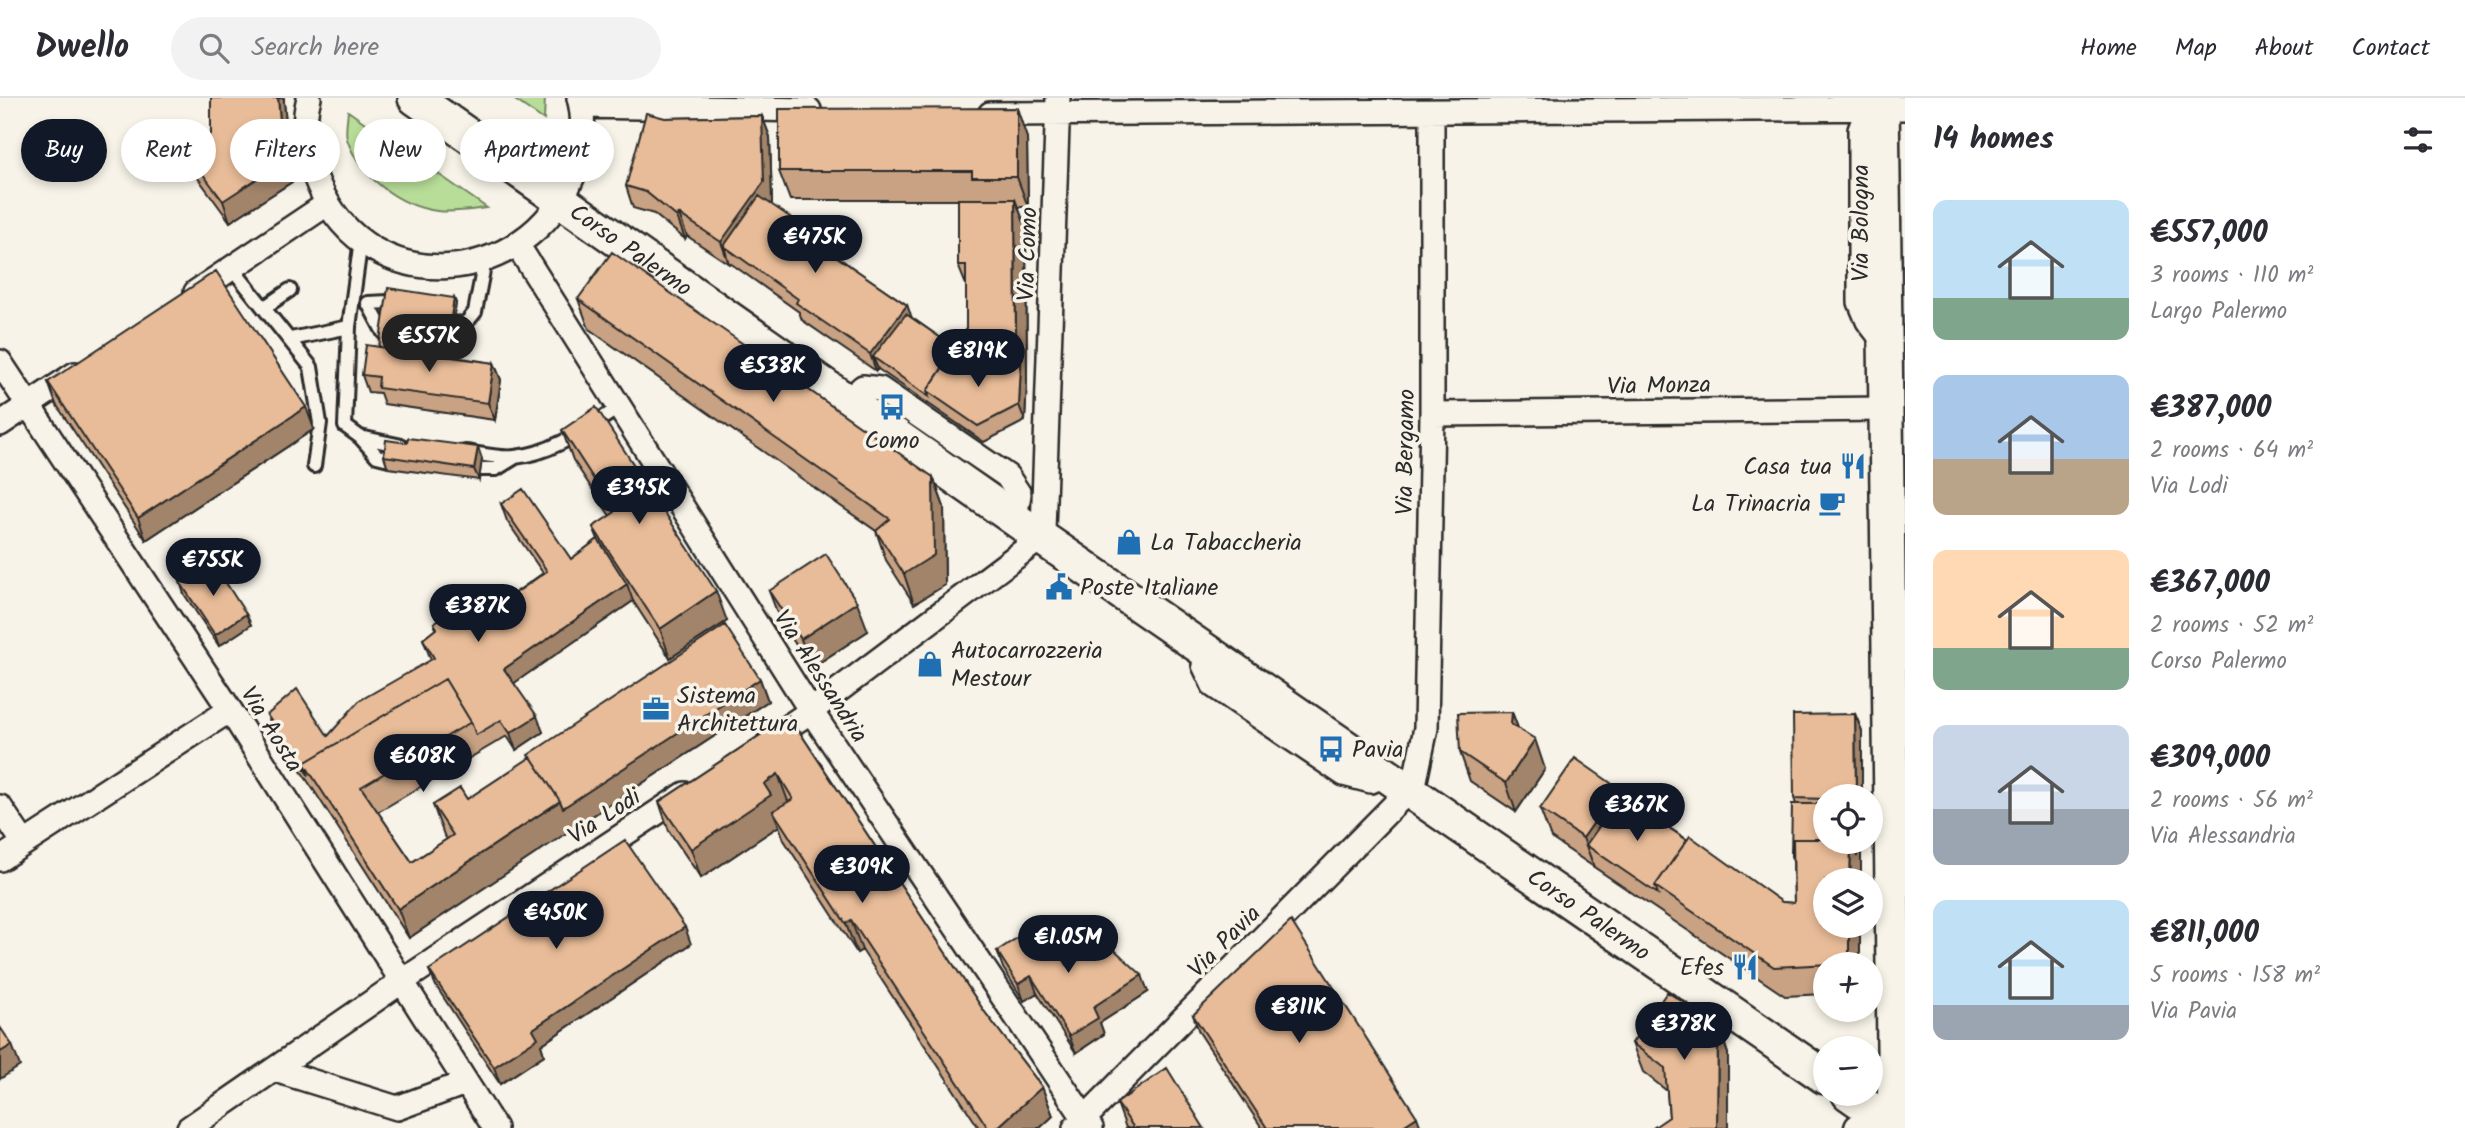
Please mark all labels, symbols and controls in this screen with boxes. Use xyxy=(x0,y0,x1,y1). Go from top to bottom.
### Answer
search box xyxy=(171,17,661,80)
text: Dwello xyxy=(35,22,129,75)
text: Search here xyxy=(251,27,379,69)
icon: search xyxy=(195,29,233,67)
text: Home xyxy=(2080,29,2137,68)
text: Map xyxy=(2175,29,2217,68)
text: About xyxy=(2255,29,2313,68)
text: Contact xyxy=(2351,29,2430,68)
text: 14 homes xyxy=(1933,116,2054,164)
chip: Buy xyxy=(21,119,107,182)
chip: Rent xyxy=(121,119,216,182)
chip: Filters xyxy=(230,119,340,182)
chip: New xyxy=(354,119,446,182)
chip: Apartment xyxy=(460,119,614,182)
icon: filters xyxy=(2399,121,2437,159)
street label: Via Bologna xyxy=(1842,164,1881,282)
street label: Corso Palermo xyxy=(561,194,700,308)
street label: Via Como xyxy=(1007,206,1050,302)
text: €557,000 xyxy=(2150,210,2268,258)
pin: €475K xyxy=(766,216,864,275)
text: €475K xyxy=(783,220,847,256)
icon: home xyxy=(1989,228,2073,312)
text: 3 rooms · 110 m² xyxy=(2150,258,2313,294)
text: Largo Palermo xyxy=(2150,294,2287,330)
pin: €557K xyxy=(380,314,478,374)
text: €557K xyxy=(398,319,460,355)
pin: €819K xyxy=(929,330,1027,389)
text: €819K xyxy=(948,334,1008,370)
pin: €538K xyxy=(724,344,822,404)
text: €538K xyxy=(740,349,806,385)
street label: Via Monza xyxy=(1607,366,1711,407)
text: €387,000 xyxy=(2150,385,2271,433)
street label: Via Bergamo xyxy=(1386,389,1427,515)
bus stop icon: Como xyxy=(877,392,907,422)
icon: home xyxy=(1989,403,2073,487)
place label: Como xyxy=(864,422,920,461)
text: 2 rooms · 64 m² xyxy=(2150,433,2313,469)
place label: Casa tua xyxy=(1743,448,1832,487)
restaurant icon: Casa tua xyxy=(1838,451,1868,481)
pin: €395K xyxy=(590,466,688,526)
text: Via Lodi xyxy=(2150,469,2228,505)
text: €395K xyxy=(607,471,671,507)
place label: La Trinacria xyxy=(1691,485,1811,524)
cafe icon: La Trinacria xyxy=(1817,488,1847,518)
place label: La Tabaccheria xyxy=(1150,524,1302,563)
shop icon: La Tabaccheria xyxy=(1114,527,1144,557)
pin: €755K xyxy=(164,538,262,598)
text: €755K xyxy=(182,543,244,579)
text: €367,000 xyxy=(2150,560,2270,608)
place label: Poste Italiane xyxy=(1080,569,1218,608)
public building icon: Poste Italiane xyxy=(1044,572,1074,602)
icon: home xyxy=(1989,578,2073,662)
pin: €387K xyxy=(429,584,527,644)
text: €387K xyxy=(445,589,511,625)
street label: Via Alessandria xyxy=(762,602,877,751)
text: 2 rooms · 52 m² xyxy=(2150,608,2313,644)
place label: Autocarrozzeria Mestour xyxy=(951,632,1103,699)
text: Corso Palermo xyxy=(2150,644,2287,680)
shop icon: Autocarrozzeria Mestour xyxy=(915,649,945,679)
place label: Sistema Architettura xyxy=(677,677,798,744)
street label: Via Aosta xyxy=(229,679,313,781)
office icon: Sistema Architettura xyxy=(641,694,671,724)
place label: Pavia xyxy=(1352,731,1403,770)
pin: €608K xyxy=(374,734,472,794)
bus stop icon: Pavia xyxy=(1316,734,1346,764)
text: €309,000 xyxy=(2150,735,2270,783)
text: €608K xyxy=(390,739,456,775)
icon: home xyxy=(1989,753,2073,837)
street label: Via Lodi xyxy=(560,778,650,856)
text: 2 rooms · 56 m² xyxy=(2150,783,2313,819)
pin: €367K xyxy=(1588,784,1686,843)
map controls xyxy=(1813,784,1883,1106)
button: locate xyxy=(1813,784,1883,854)
text: €367K xyxy=(1605,788,1669,824)
text: Via Alessandria xyxy=(2150,819,2296,855)
pin: €309K xyxy=(813,846,911,905)
text: €309K xyxy=(830,850,894,886)
street label: Corso Palermo xyxy=(1518,859,1658,972)
button: layers xyxy=(1813,868,1883,938)
pin: €450K xyxy=(507,892,605,951)
text: €450K xyxy=(524,896,588,932)
street label: Via Pavia xyxy=(1179,896,1271,988)
text: €811,000 xyxy=(2150,910,2259,958)
pin: €1.05M xyxy=(1011,916,1125,975)
text: €1.05M xyxy=(1034,920,1102,956)
icon: home xyxy=(1989,928,2073,1012)
place label: Efes xyxy=(1680,949,1724,988)
restaurant icon: Efes xyxy=(1730,952,1760,982)
button: + xyxy=(1813,952,1883,1022)
text: 5 rooms · 158 m² xyxy=(2150,958,2320,994)
pin: €811K xyxy=(1250,986,1348,1045)
text: €811K xyxy=(1271,990,1327,1026)
text: Via Pavia xyxy=(2150,994,2237,1030)
pin: €378K xyxy=(1635,1002,1733,1062)
text: €378K xyxy=(1651,1007,1717,1043)
button: − xyxy=(1813,1036,1883,1106)

